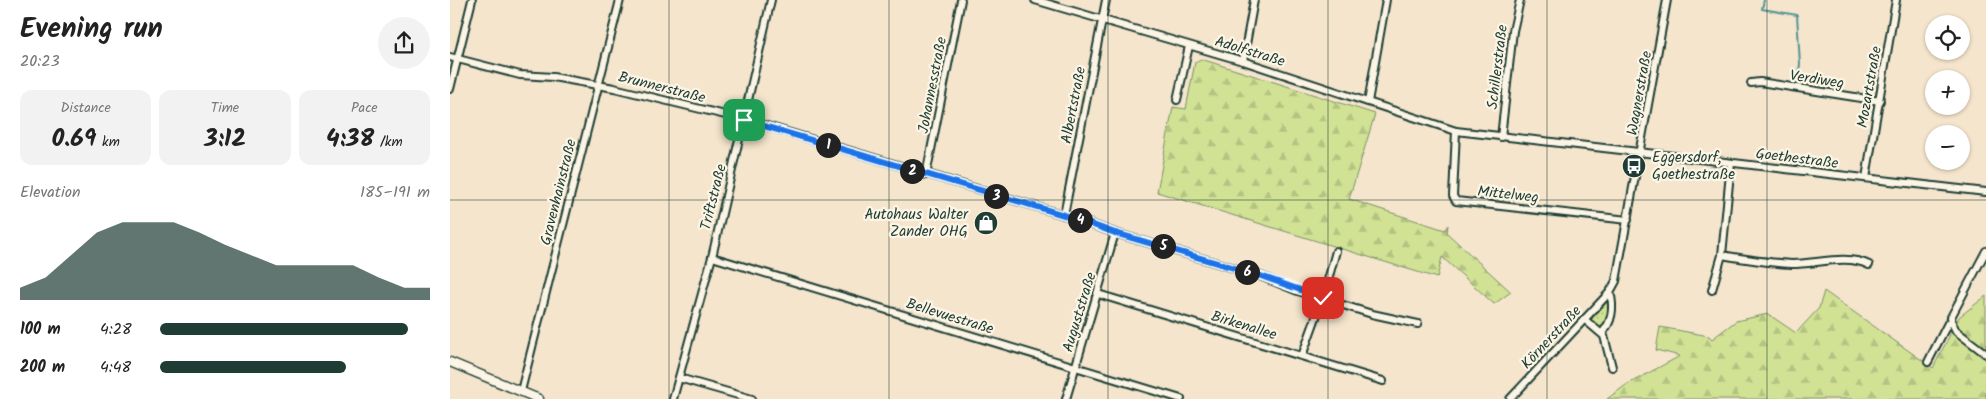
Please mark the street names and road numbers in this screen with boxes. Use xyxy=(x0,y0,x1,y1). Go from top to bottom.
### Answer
street label: Schillerstraße xyxy=(1481,23,1515,111)
street label: Adolfstraße xyxy=(1212,30,1288,74)
street label: Johannesstraße xyxy=(912,35,954,135)
street label: Mozartstraße xyxy=(1851,44,1889,130)
street label: Wagnerstraße xyxy=(1621,49,1659,137)
street label: Albertstraße xyxy=(1055,64,1093,146)
street label: Verdiweg xyxy=(1788,64,1846,96)
street label: Brunnerstraße xyxy=(616,66,708,110)
street label: Gravenhainstraße xyxy=(534,136,584,248)
street label: Goethestraße xyxy=(1754,142,1840,176)
street label: Triftstraße xyxy=(694,161,734,233)
street label: Mittelweg xyxy=(1476,180,1540,210)
street label: Auguststraße xyxy=(1056,269,1104,355)
street label: Bellevuestraße xyxy=(903,292,997,342)
street label: Körnerstraße xyxy=(1516,300,1588,375)
street label: Birkenallee xyxy=(1208,305,1280,347)

